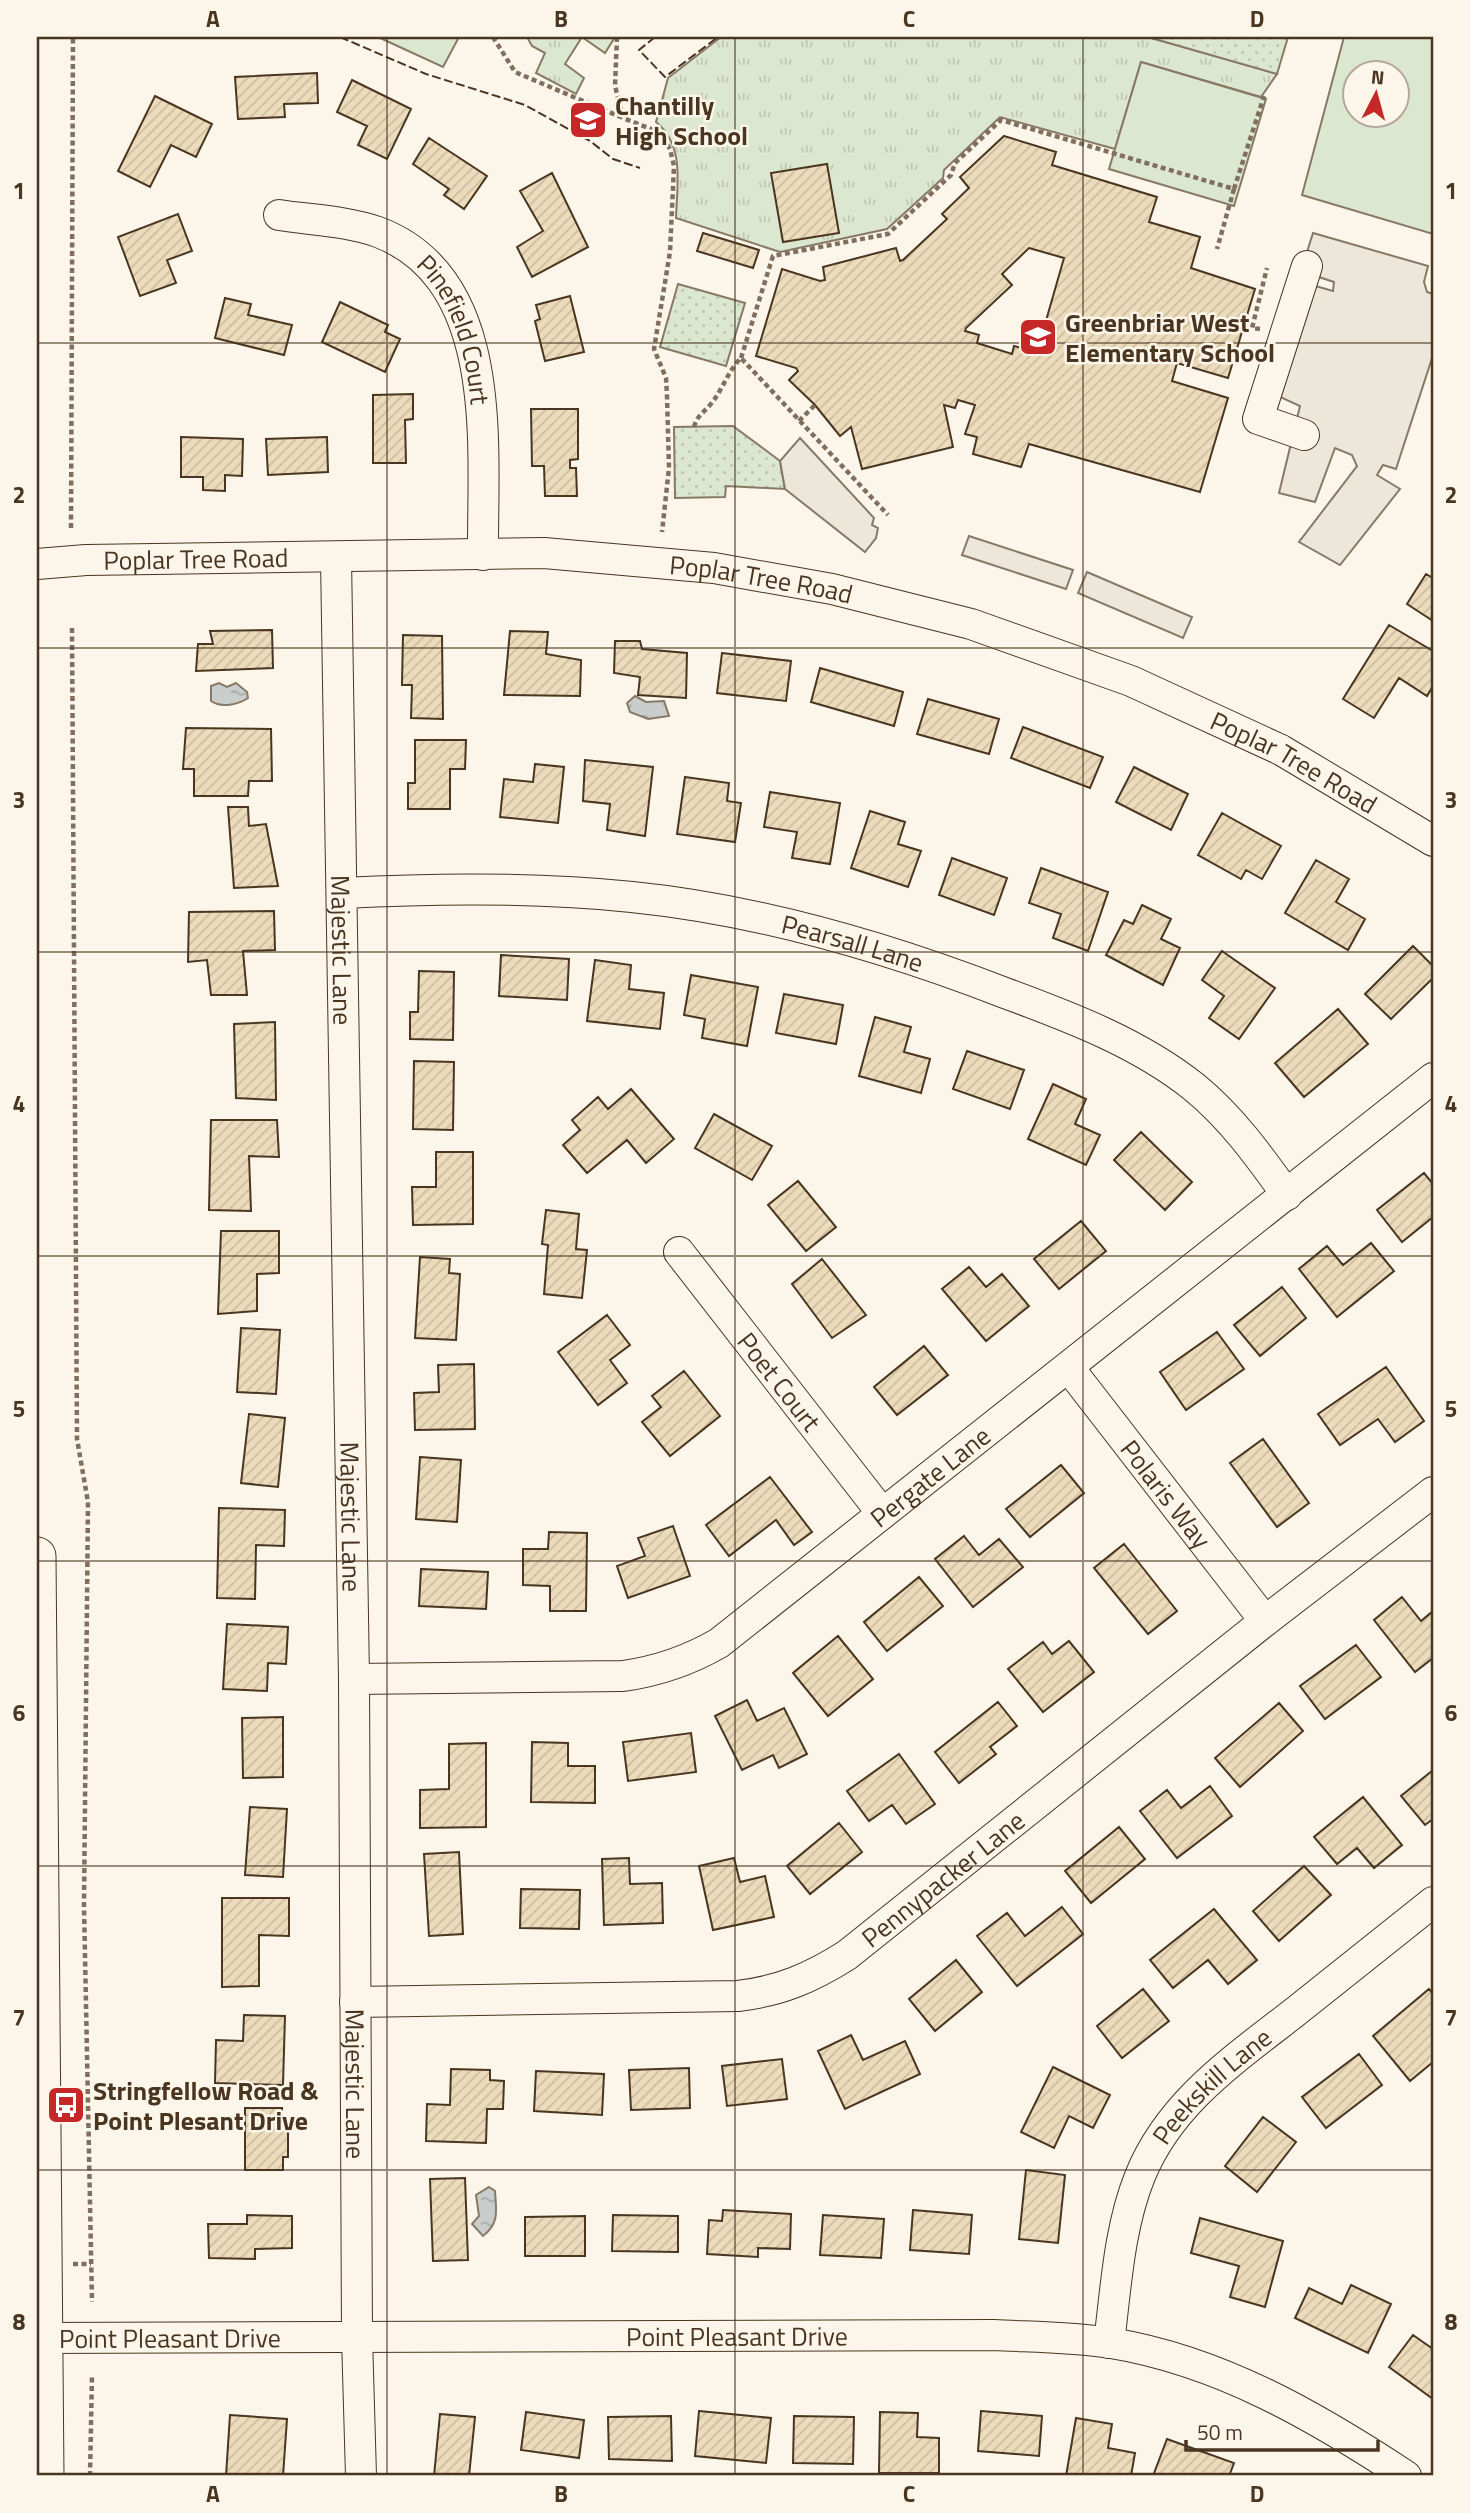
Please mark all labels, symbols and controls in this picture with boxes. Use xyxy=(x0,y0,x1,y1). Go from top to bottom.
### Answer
text: A xyxy=(206,1,220,36)
text: B xyxy=(554,1,568,36)
text: C xyxy=(903,1,915,36)
text: D xyxy=(1250,1,1264,36)
north arrow xyxy=(1340,60,1410,130)
text: N xyxy=(1370,61,1386,92)
place label: Chantilly High School xyxy=(615,86,748,155)
school or university icon: Chantilly High School xyxy=(567,99,609,141)
text: 1 xyxy=(13,173,25,208)
text: 1 xyxy=(1445,173,1457,208)
street label: Pinefield Court xyxy=(409,245,500,406)
place label: Greenbriar West Elementary School xyxy=(1065,303,1275,372)
school or university icon: Greenbriar West Elementary School xyxy=(1017,316,1059,358)
text: 2 xyxy=(13,477,25,512)
text: 2 xyxy=(1445,477,1457,512)
street label: Poplar Tree Road xyxy=(103,537,289,579)
street label: Poplar Tree Road xyxy=(668,545,857,613)
street label: Poplar Tree Road xyxy=(1204,701,1385,823)
text: 3 xyxy=(13,782,25,817)
text: 3 xyxy=(1445,782,1457,817)
street label: Majestic Lane xyxy=(322,874,363,1025)
street label: Pearsall Lane xyxy=(778,904,929,982)
text: 4 xyxy=(13,1086,25,1121)
text: 4 xyxy=(1445,1086,1457,1121)
street label: Poet Court xyxy=(729,1323,831,1439)
text: 5 xyxy=(13,1391,25,1426)
text: 5 xyxy=(1445,1391,1457,1426)
street label: Pergate Lane xyxy=(861,1416,998,1536)
street label: Polaris Way xyxy=(1112,1431,1221,1557)
street label: Majestic Lane xyxy=(331,1441,372,1592)
text: 6 xyxy=(13,1695,26,1730)
text: 6 xyxy=(1445,1695,1458,1730)
street label: Pennypacker Lane xyxy=(853,1801,1033,1956)
text: 7 xyxy=(13,2000,25,2035)
text: 7 xyxy=(1445,2000,1457,2035)
street label: Majestic Lane xyxy=(336,2009,376,2159)
street label: Peekskill Lane xyxy=(1142,2018,1280,2152)
place label: Stringfellow Road & Point Plesant Drive xyxy=(93,2071,318,2140)
bus stop icon: Stringfellow Road & Point Plesant Drive xyxy=(45,2084,87,2126)
text: 8 xyxy=(13,2304,26,2339)
text: 8 xyxy=(1445,2304,1458,2339)
street label: Point Pleasant Drive xyxy=(626,2316,848,2356)
street label: Point Pleasant Drive xyxy=(59,2318,281,2357)
scale bar xyxy=(1186,2408,1379,2452)
text: 50 m xyxy=(1197,2416,1243,2448)
text: A xyxy=(206,2476,220,2511)
text: B xyxy=(554,2476,568,2511)
text: C xyxy=(903,2476,915,2511)
text: D xyxy=(1250,2476,1264,2511)

